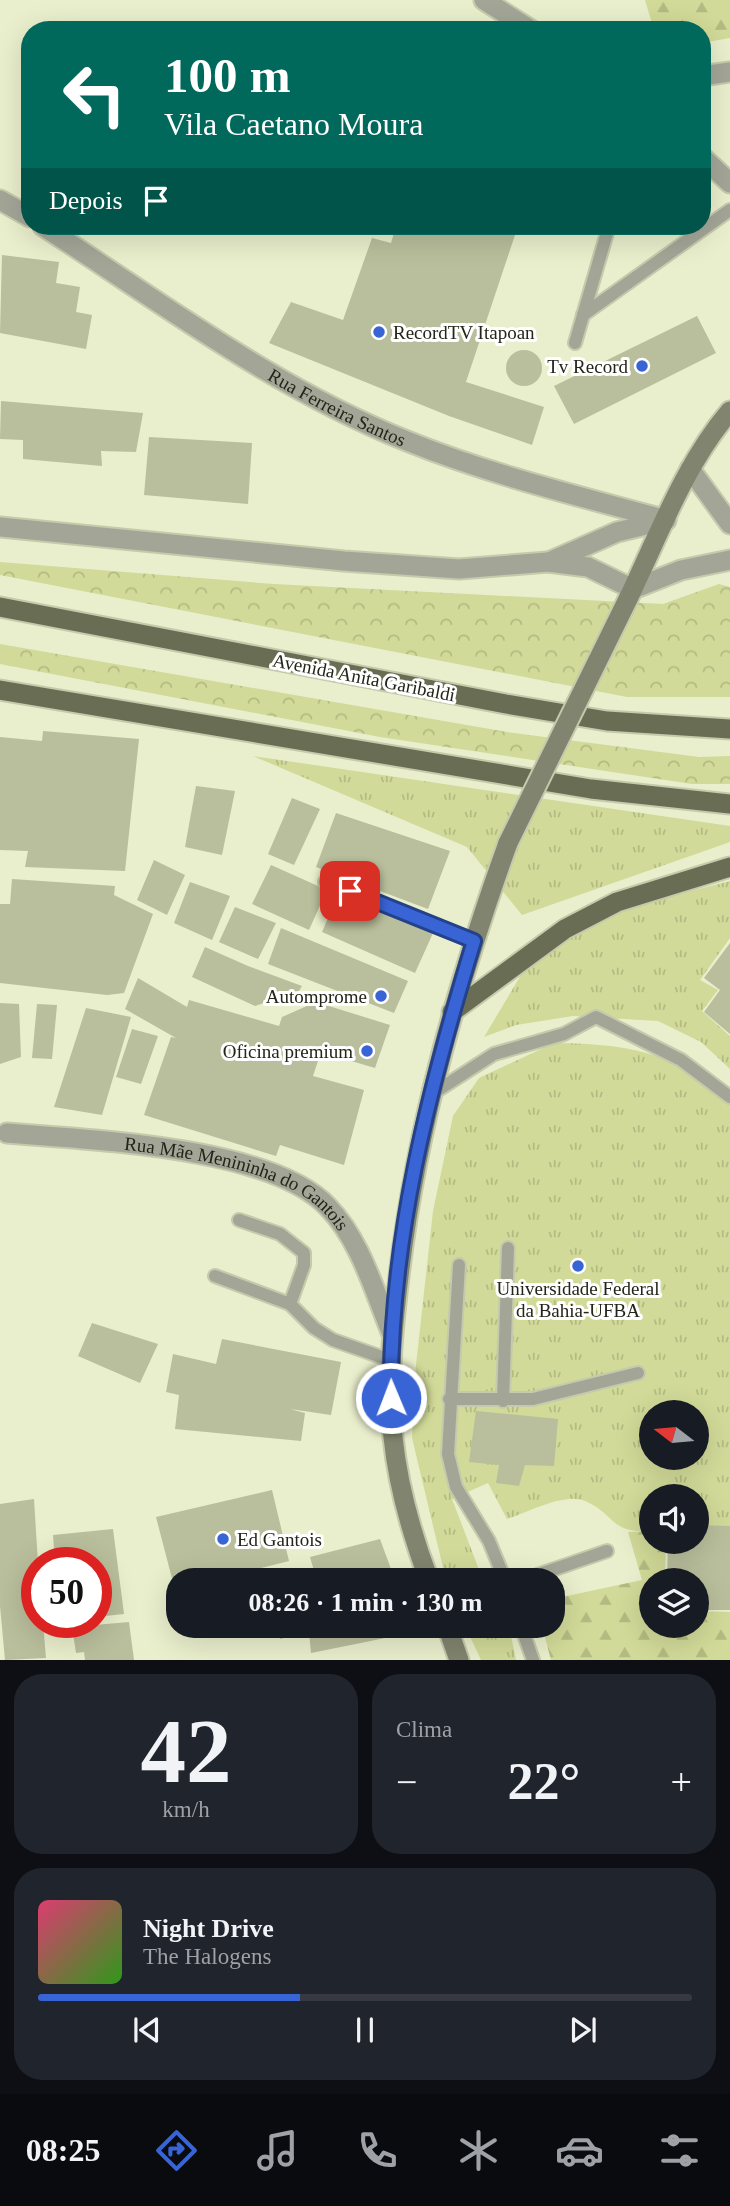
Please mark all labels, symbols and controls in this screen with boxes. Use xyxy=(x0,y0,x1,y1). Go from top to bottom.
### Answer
text: 100 m xyxy=(164,48,291,103)
icon: left xyxy=(49,49,140,140)
text: Vila Caetano Moura xyxy=(164,106,423,142)
icon: arrive xyxy=(137,182,175,220)
text: Depois xyxy=(49,186,123,215)
place label: RecordTV Itapoan xyxy=(393,322,535,343)
marker: RecordTV Itapoan xyxy=(371,324,387,340)
place label: Tv Record xyxy=(547,356,628,377)
marker: Tv Record xyxy=(634,358,650,374)
street label: Rua Ferreira Santos xyxy=(265,364,409,450)
street label: Avenida Anita Garibaldi xyxy=(271,649,457,705)
pin xyxy=(320,861,380,921)
icon: arrive xyxy=(331,872,369,910)
place label: Automprome xyxy=(266,986,367,1007)
marker: Automprome xyxy=(373,988,389,1004)
place label: Oficina premium xyxy=(223,1041,353,1062)
marker: Oficina premium xyxy=(359,1043,375,1059)
street label: Rua Mãe Menininha do Gantois xyxy=(123,1133,353,1234)
marker: Universidade Federal da Bahia-UFBA xyxy=(570,1258,586,1274)
place label: Universidade Federal da Bahia-UFBA xyxy=(496,1278,660,1321)
position arrow xyxy=(354,1361,428,1435)
north arrow xyxy=(639,1400,709,1470)
map controls xyxy=(639,1400,709,1638)
button: sound xyxy=(639,1484,709,1554)
place label: Ed Gantois xyxy=(237,1529,322,1550)
marker: Ed Gantois xyxy=(215,1531,231,1547)
speed limit sign: 50 xyxy=(21,1547,112,1638)
button: layers xyxy=(639,1568,709,1638)
text: 08:26 · 1 min · 130 m xyxy=(249,1588,483,1617)
text: 42 xyxy=(141,1701,232,1802)
text: Clima xyxy=(396,1717,452,1742)
text: 22° xyxy=(508,1753,580,1810)
text: − xyxy=(396,1761,417,1803)
text: + xyxy=(671,1761,692,1803)
text: km/h xyxy=(162,1797,210,1822)
text: Night Drive xyxy=(143,1914,274,1943)
text: The Halogens xyxy=(143,1944,271,1969)
icon: previous xyxy=(128,2011,166,2049)
icon: pause xyxy=(346,2011,384,2049)
icon: next xyxy=(564,2011,602,2049)
icon: directions xyxy=(152,2126,201,2175)
icon: music xyxy=(253,2126,302,2175)
icon: phone xyxy=(353,2126,402,2175)
icon: climate xyxy=(454,2126,503,2175)
icon: car xyxy=(555,2126,604,2175)
icon: filters xyxy=(655,2126,704,2175)
text: 08:25 xyxy=(26,2132,100,2168)

